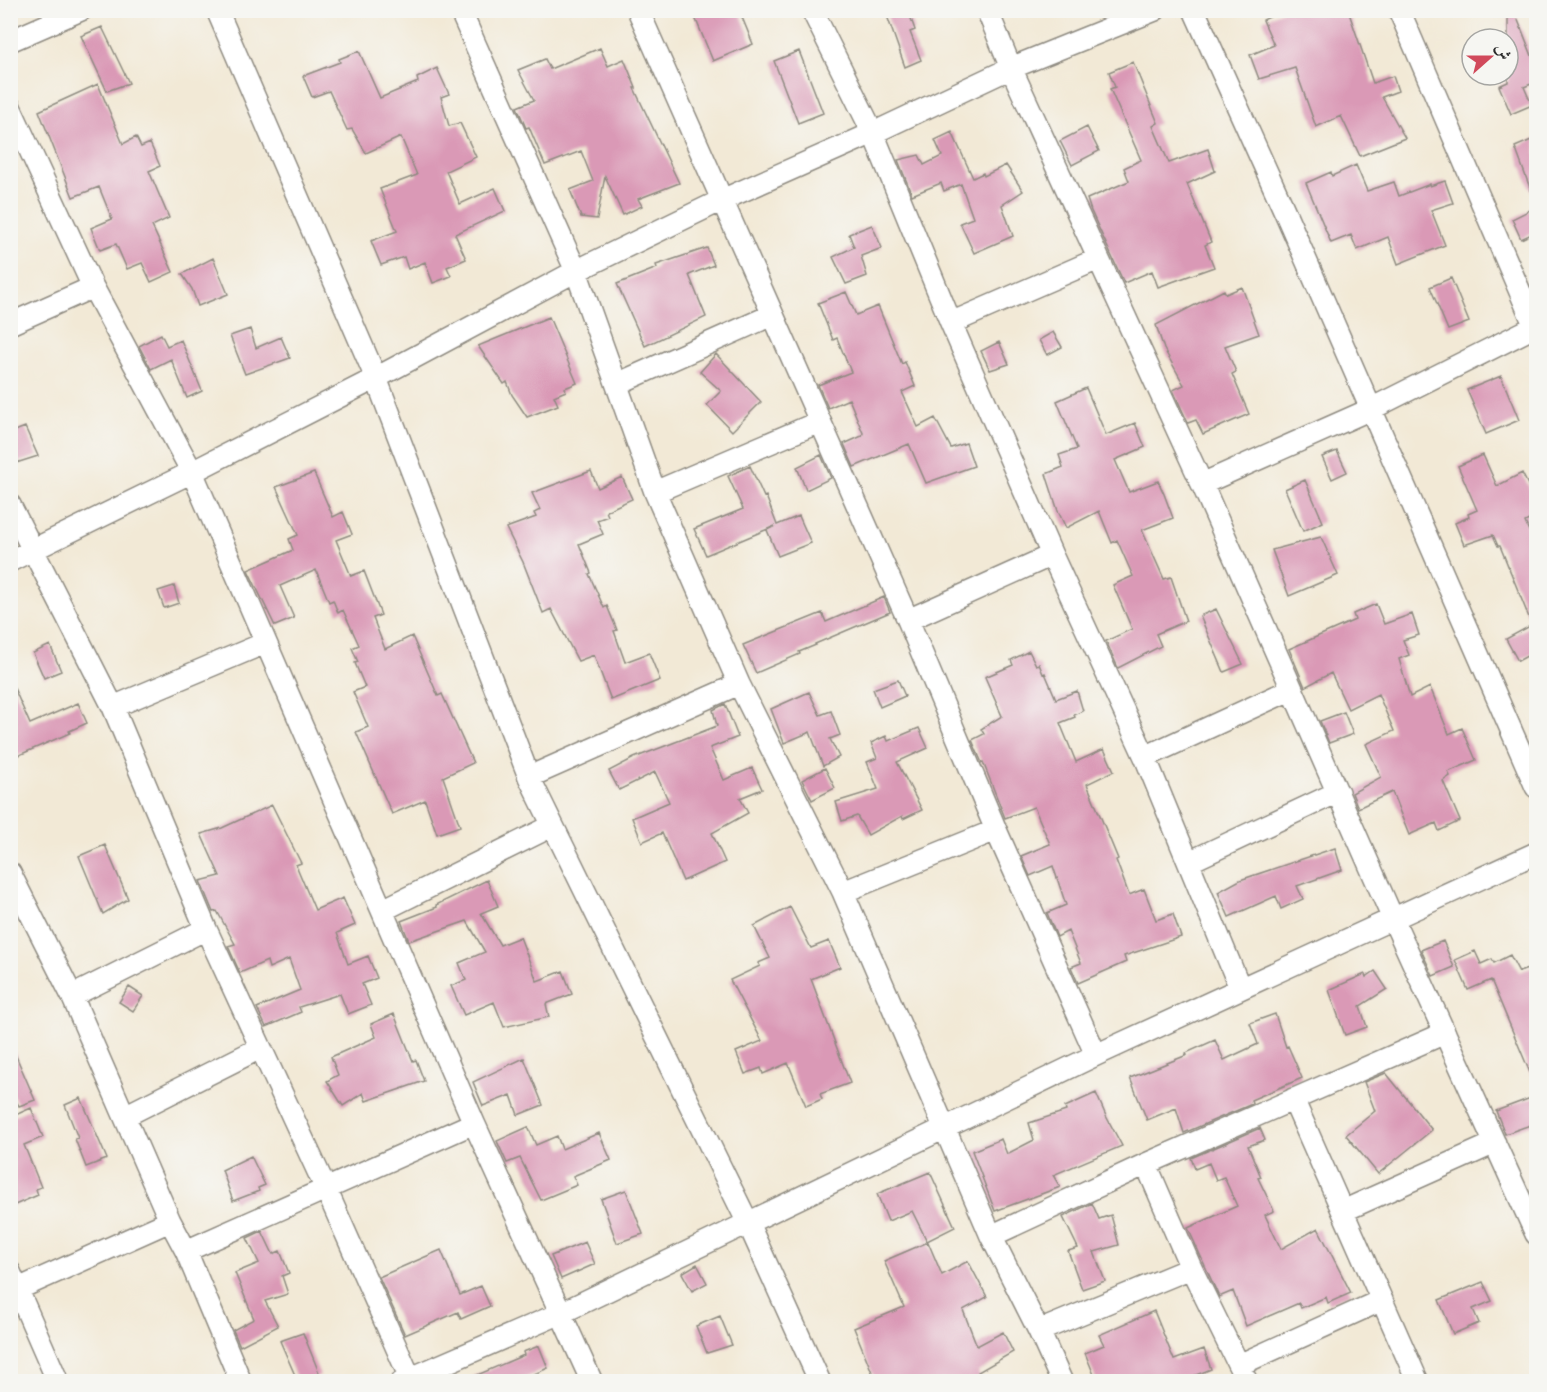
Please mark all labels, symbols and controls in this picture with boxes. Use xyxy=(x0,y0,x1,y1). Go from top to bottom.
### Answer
north arrow xyxy=(1460,27,1520,87)
text: ش xyxy=(1490,40,1518,63)

